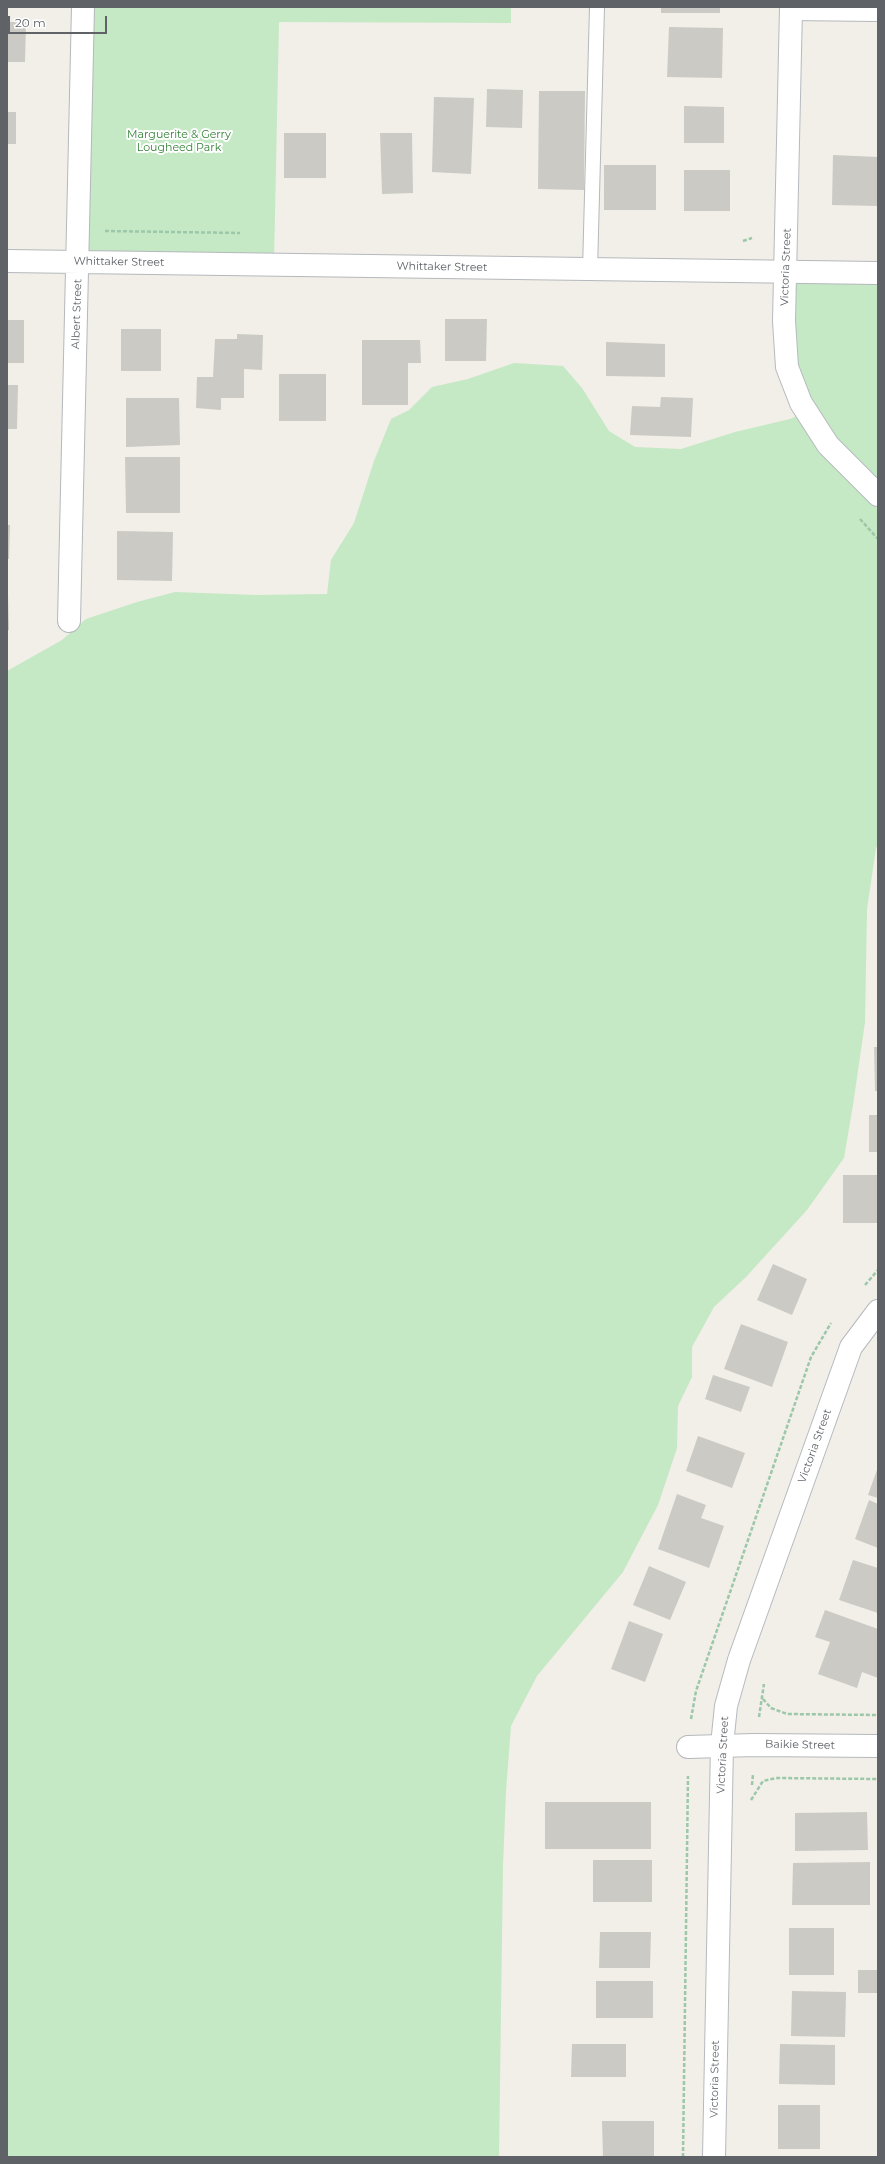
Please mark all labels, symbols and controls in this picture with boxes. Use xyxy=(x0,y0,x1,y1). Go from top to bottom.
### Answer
scale bar xyxy=(10,8,109,34)
text: 20 m xyxy=(15,15,46,30)
park label: Marguerite & Gerry Lougheed Park xyxy=(127,128,231,154)
street label: Victoria Street xyxy=(778,228,794,306)
street label: Whittaker Street xyxy=(73,255,165,269)
street label: Whittaker Street xyxy=(396,260,488,274)
street label: Albert Street xyxy=(69,279,85,349)
street label: Victoria Street xyxy=(795,1407,835,1485)
street label: Victoria Street xyxy=(714,1716,732,1794)
street label: Baikie Street xyxy=(765,1738,835,1752)
street label: Victoria Street xyxy=(708,2040,722,2118)

